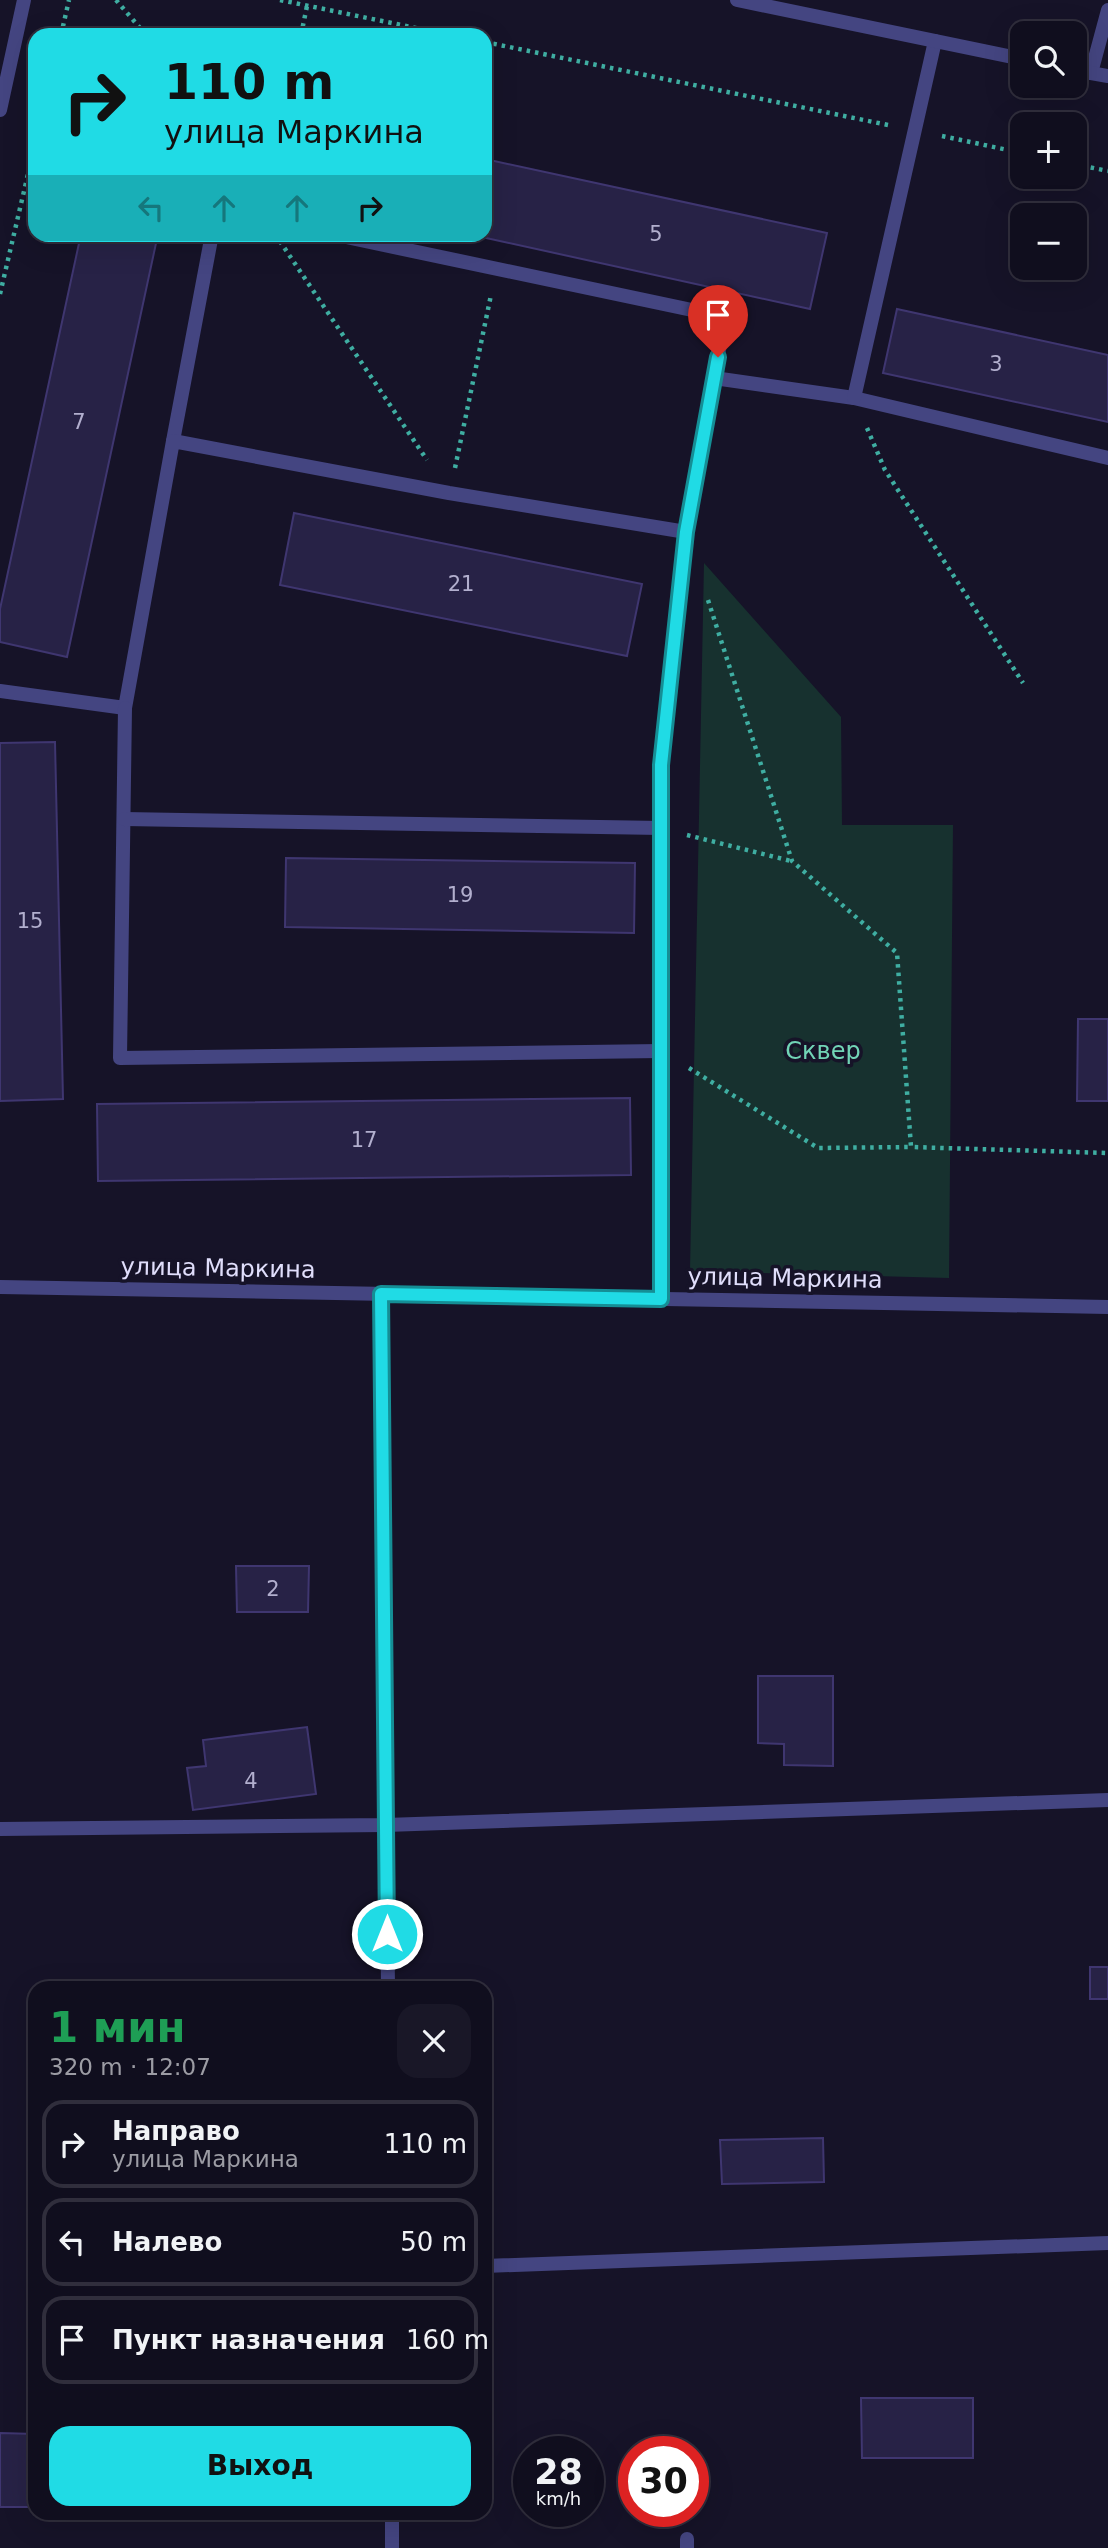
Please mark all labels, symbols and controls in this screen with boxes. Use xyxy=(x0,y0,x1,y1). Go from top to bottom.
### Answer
map controls xyxy=(1010,21,1087,280)
button: search xyxy=(1010,21,1087,98)
text: 110 m xyxy=(164,54,334,111)
icon: right xyxy=(49,56,140,147)
button: + xyxy=(1010,112,1087,189)
text: улица Маркина xyxy=(164,113,424,151)
icon: left xyxy=(132,189,170,227)
icon: ahead xyxy=(205,189,243,227)
icon: ahead xyxy=(278,189,316,227)
icon: right xyxy=(351,189,389,227)
button: − xyxy=(1010,203,1087,280)
house number: 5 xyxy=(649,222,663,246)
pin xyxy=(688,285,748,357)
icon: arrive xyxy=(699,296,737,334)
house number: 3 xyxy=(989,352,1003,376)
house number: 7 xyxy=(72,410,86,434)
house number: 21 xyxy=(448,572,474,596)
house number: 19 xyxy=(447,883,473,907)
house number: 15 xyxy=(17,909,43,933)
park label: Сквер xyxy=(785,1037,861,1065)
house number: 17 xyxy=(351,1128,377,1152)
street label: улица Маркина xyxy=(120,1252,316,1284)
street label: улица Маркина xyxy=(687,1262,883,1294)
house number: 2 xyxy=(266,1577,280,1601)
house number: 4 xyxy=(244,1769,258,1793)
position arrow xyxy=(350,1897,424,1971)
text: 1 мин xyxy=(49,2003,186,2052)
button: close xyxy=(397,2004,471,2078)
text: 320 m · 12:07 xyxy=(49,2054,211,2080)
text: Направо xyxy=(112,2116,240,2146)
icon: right xyxy=(53,2125,91,2163)
text: 110 m xyxy=(384,2129,467,2159)
text: улица Маркина xyxy=(112,2146,299,2172)
icon: left xyxy=(53,2223,91,2261)
text: Налево xyxy=(112,2227,222,2257)
text: 50 m xyxy=(400,2227,467,2257)
icon: arrive xyxy=(53,2321,91,2359)
text: Пункт назначения xyxy=(112,2325,385,2355)
text: 160 m xyxy=(406,2325,489,2355)
button: Выход xyxy=(49,2426,471,2506)
speed limit sign: 30 xyxy=(618,2436,709,2527)
text: 28 xyxy=(534,2452,583,2492)
text: km/h xyxy=(536,2488,581,2509)

